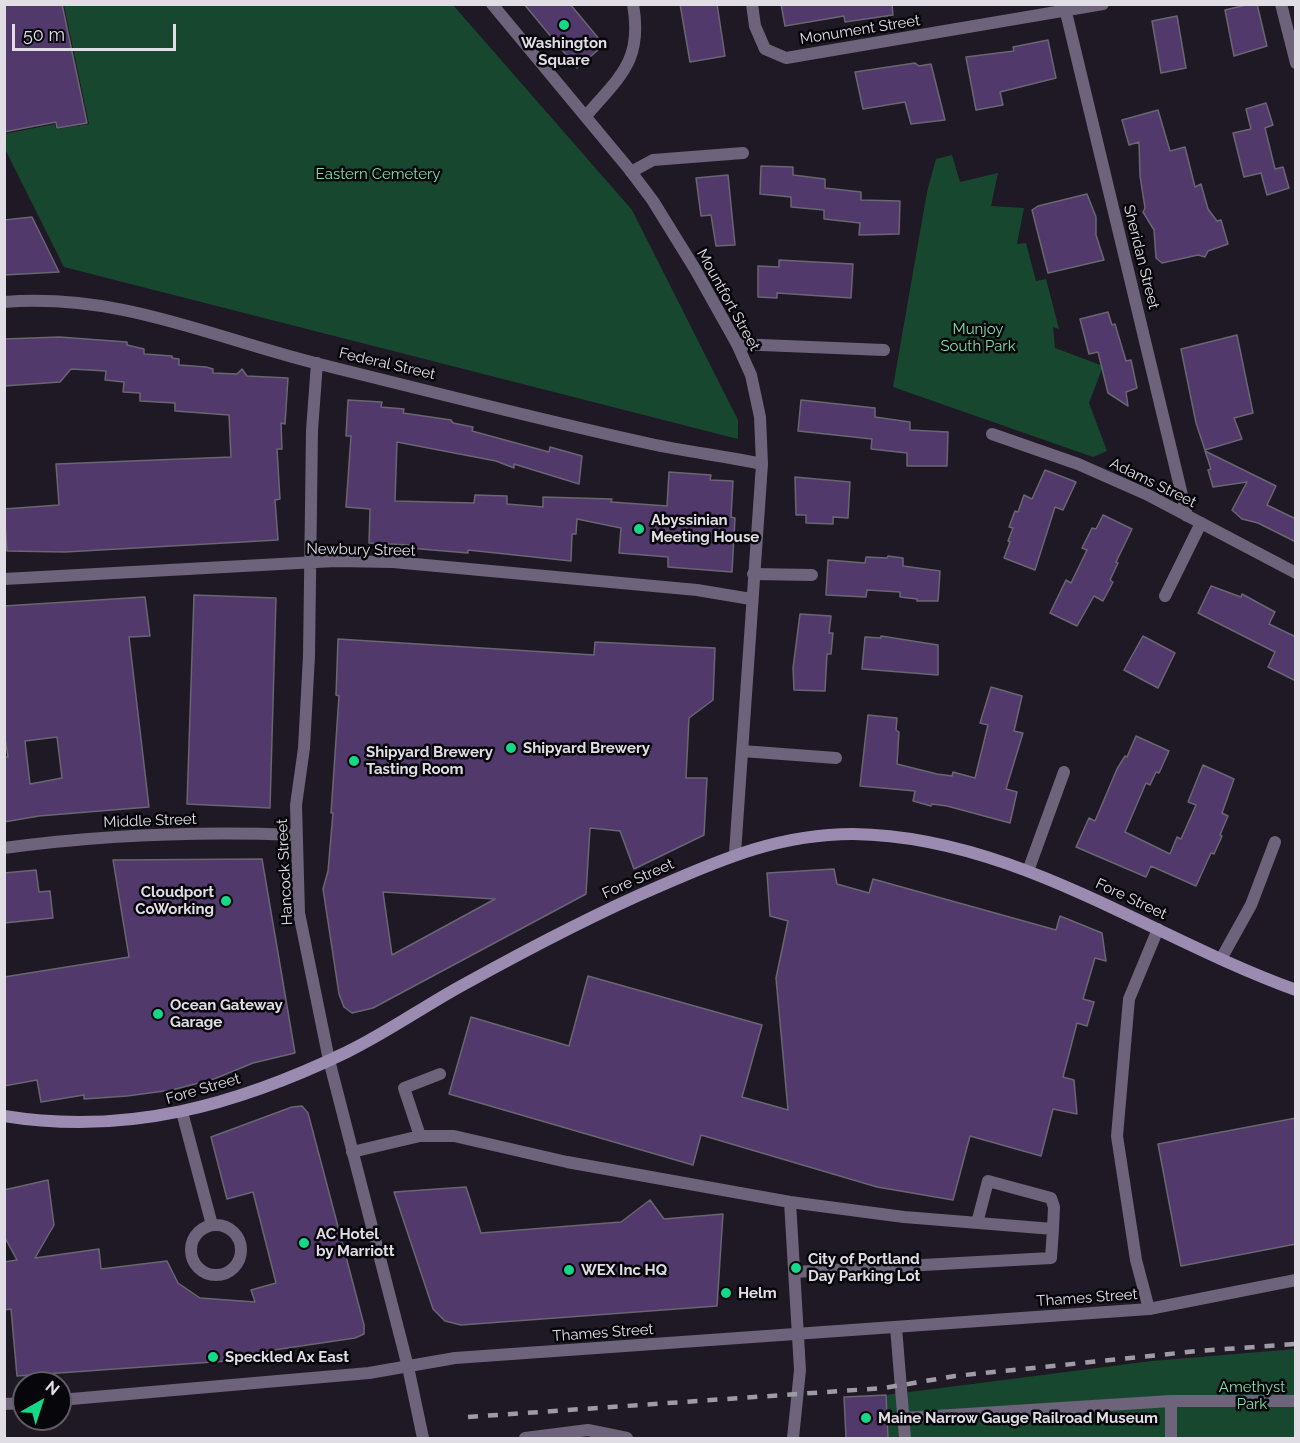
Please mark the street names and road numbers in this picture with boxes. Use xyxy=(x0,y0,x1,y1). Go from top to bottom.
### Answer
street label: Monument Street xyxy=(799,12,921,48)
street label: Sheridan Street xyxy=(1119,203,1163,311)
street label: Mountfort Street xyxy=(693,246,763,354)
street label: Federal Street xyxy=(337,344,437,384)
street label: Adams Street xyxy=(1107,454,1199,512)
street label: Newbury Street xyxy=(306,540,416,560)
street label: Middle Street xyxy=(103,810,197,832)
street label: Hancock Street xyxy=(273,818,297,926)
street label: Fore Street xyxy=(599,855,677,903)
street label: Fore Street xyxy=(1093,875,1169,923)
street label: Fore Street xyxy=(164,1070,242,1108)
street label: Thames Street xyxy=(1036,1285,1138,1311)
street label: Thames Street xyxy=(552,1320,654,1346)

